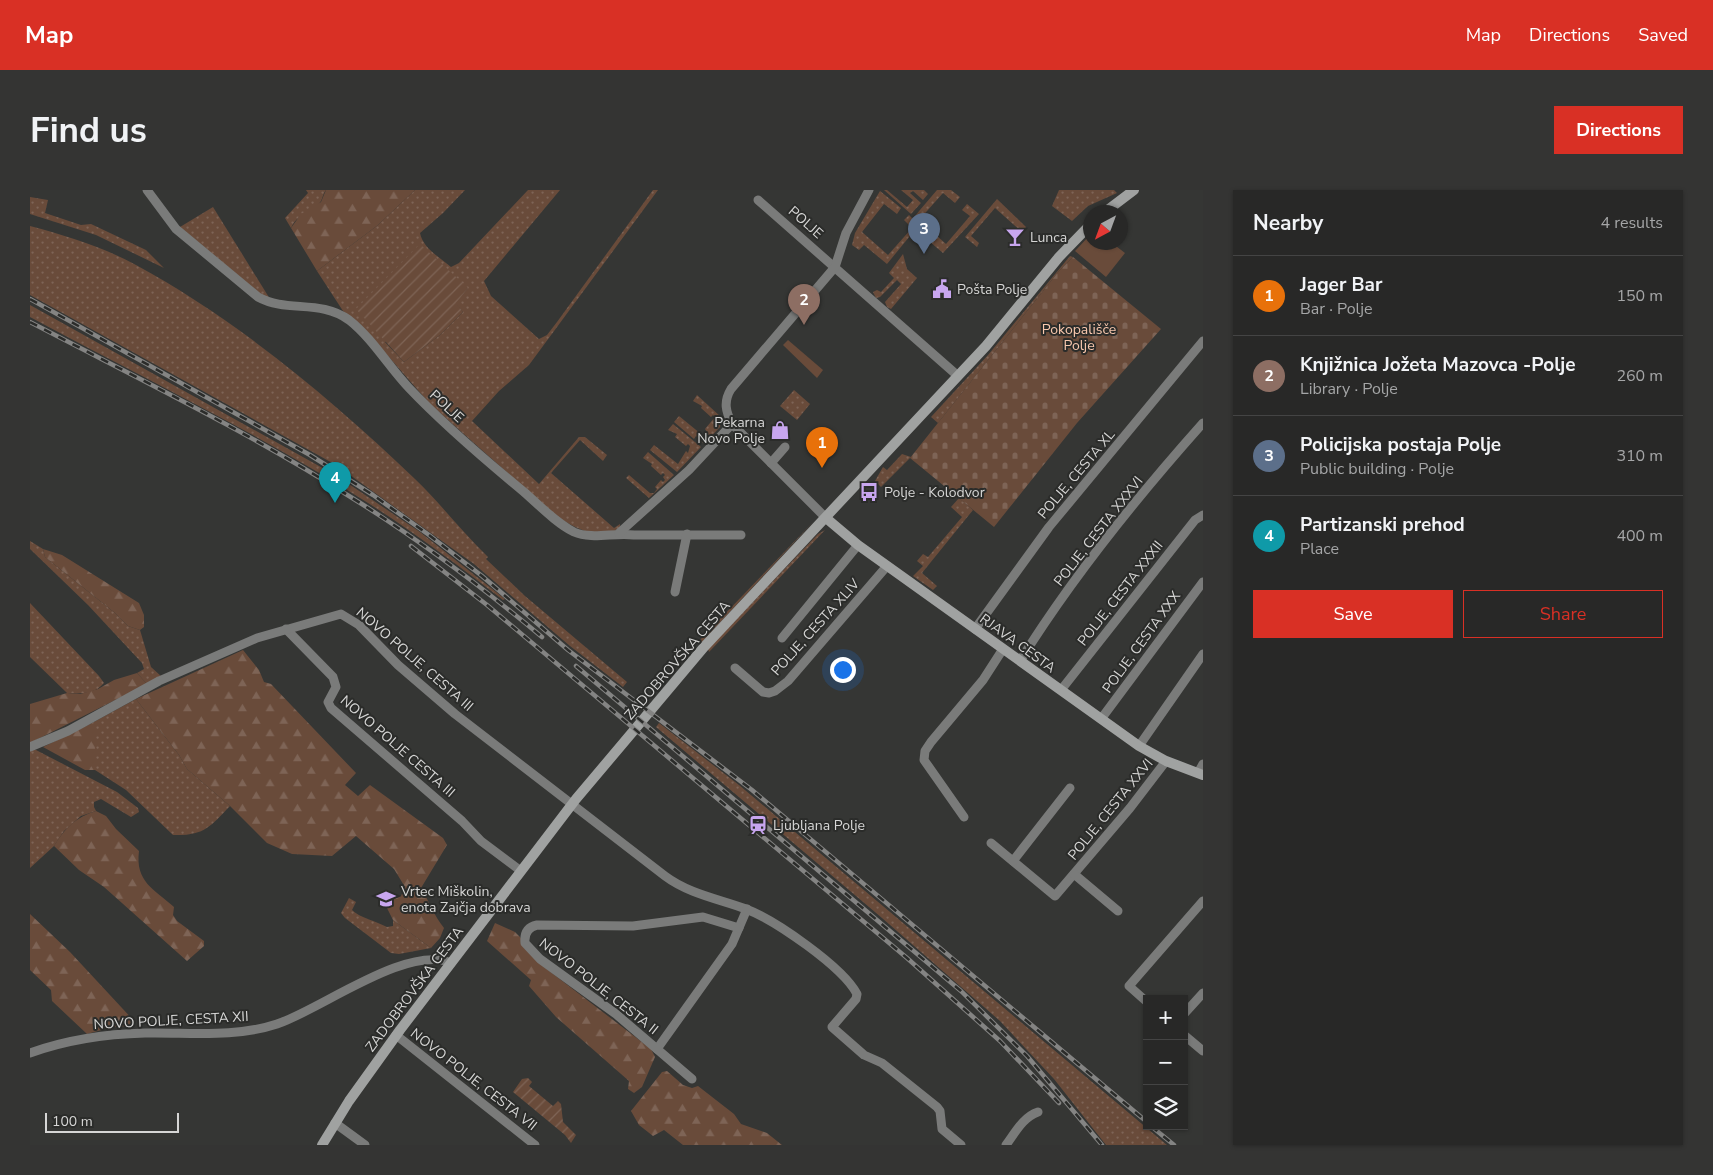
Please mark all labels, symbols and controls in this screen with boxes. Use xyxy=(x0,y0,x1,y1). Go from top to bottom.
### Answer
text: Map xyxy=(25,19,73,51)
text: Map xyxy=(1466,23,1501,47)
text: Directions xyxy=(1529,23,1610,47)
text: Saved xyxy=(1638,23,1688,47)
button: Directions xyxy=(1554,106,1683,154)
text: Find us xyxy=(30,107,147,154)
street label: POLJE xyxy=(784,202,827,243)
north arrow xyxy=(1083,205,1128,250)
text: Nearby xyxy=(1253,209,1323,237)
text: 4 results xyxy=(1601,212,1663,234)
pin: 3 xyxy=(908,213,940,254)
bar icon: Lunca xyxy=(1004,226,1026,248)
place label: Lunca xyxy=(1030,228,1067,247)
text: Jager Bar xyxy=(1300,272,1382,298)
public building icon: Pošta Polje xyxy=(931,278,953,300)
place label: Pošta Polje xyxy=(957,280,1027,299)
pin: 2 xyxy=(788,284,820,325)
text: 1 xyxy=(1264,285,1274,307)
text: 150 m xyxy=(1616,285,1663,307)
text: Bar · Polje xyxy=(1300,298,1373,320)
park label: Pokopališče Polje xyxy=(1042,320,1116,355)
text: Knjižnica Jožeta Mazovca -Polje xyxy=(1300,352,1575,378)
text: 2 xyxy=(1264,365,1274,387)
text: 260 m xyxy=(1616,365,1663,387)
text: Library · Polje xyxy=(1300,378,1398,400)
street label: POLJE xyxy=(425,386,468,427)
place label: Pekarna Novo Polje xyxy=(697,413,765,448)
shop icon: Pekarna Novo Polje xyxy=(769,419,791,441)
street label: POLJE, CESTA XL xyxy=(1033,425,1120,523)
pin: 1 xyxy=(806,427,838,468)
text: Policijska postaja Polje xyxy=(1300,432,1501,458)
text: 3 xyxy=(1264,445,1274,467)
text: 310 m xyxy=(1616,445,1663,467)
text: Public building · Polje xyxy=(1300,458,1454,480)
pin: 4 xyxy=(319,462,351,503)
street label: POLJE, CESTA XXXVI xyxy=(1049,472,1147,590)
bus stop icon: Polje - Kolodvor xyxy=(858,481,880,503)
place label: Polje - Kolodvor xyxy=(884,483,985,502)
text: Partizanski prehod xyxy=(1300,512,1465,538)
text: 4 xyxy=(1264,525,1274,547)
text: 400 m xyxy=(1616,525,1663,547)
street label: POLJE, CESTA XXXII xyxy=(1074,537,1166,649)
text: Place xyxy=(1300,538,1339,560)
street label: POLJE, CESTA XLIV xyxy=(767,575,864,680)
street label: POLJE, CESTA XXX xyxy=(1098,588,1184,696)
button: Save xyxy=(1253,590,1453,638)
button: Share xyxy=(1463,590,1663,638)
street label: ZADOBROVŠKA CESTA xyxy=(620,597,735,724)
street label: NOVO POLJE, CESTA III xyxy=(352,603,477,716)
street label: RJAVA CESTA xyxy=(976,609,1059,677)
your location xyxy=(830,657,856,683)
street label: NOVO POLJE CESTA III xyxy=(336,691,459,802)
street label: POLJE, CESTA XXVI xyxy=(1064,755,1157,864)
station icon: Ljubljana Polje xyxy=(747,814,769,836)
place label: Ljubljana Polje xyxy=(773,816,865,835)
place label: Vrtec Miškolin, enota Zajčja dobrava xyxy=(400,882,531,917)
school or university icon: Vrtec Miškolin, enota Zajčja dobrava xyxy=(375,888,397,910)
street label: ZADOBROVŠKA CESTA xyxy=(361,923,468,1056)
street label: NOVO POLJE, CESTA II xyxy=(535,934,662,1039)
map controls xyxy=(1143,995,1188,1130)
button: + xyxy=(1143,995,1188,1040)
street label: NOVO POLJE, CESTA XII xyxy=(93,1007,249,1034)
street label: NOVO POLJE, CESTA VII xyxy=(406,1024,541,1135)
button: − xyxy=(1143,1040,1188,1085)
button: layers xyxy=(1143,1085,1188,1130)
scale bar xyxy=(45,1110,179,1133)
text: 100 m xyxy=(52,1112,93,1131)

